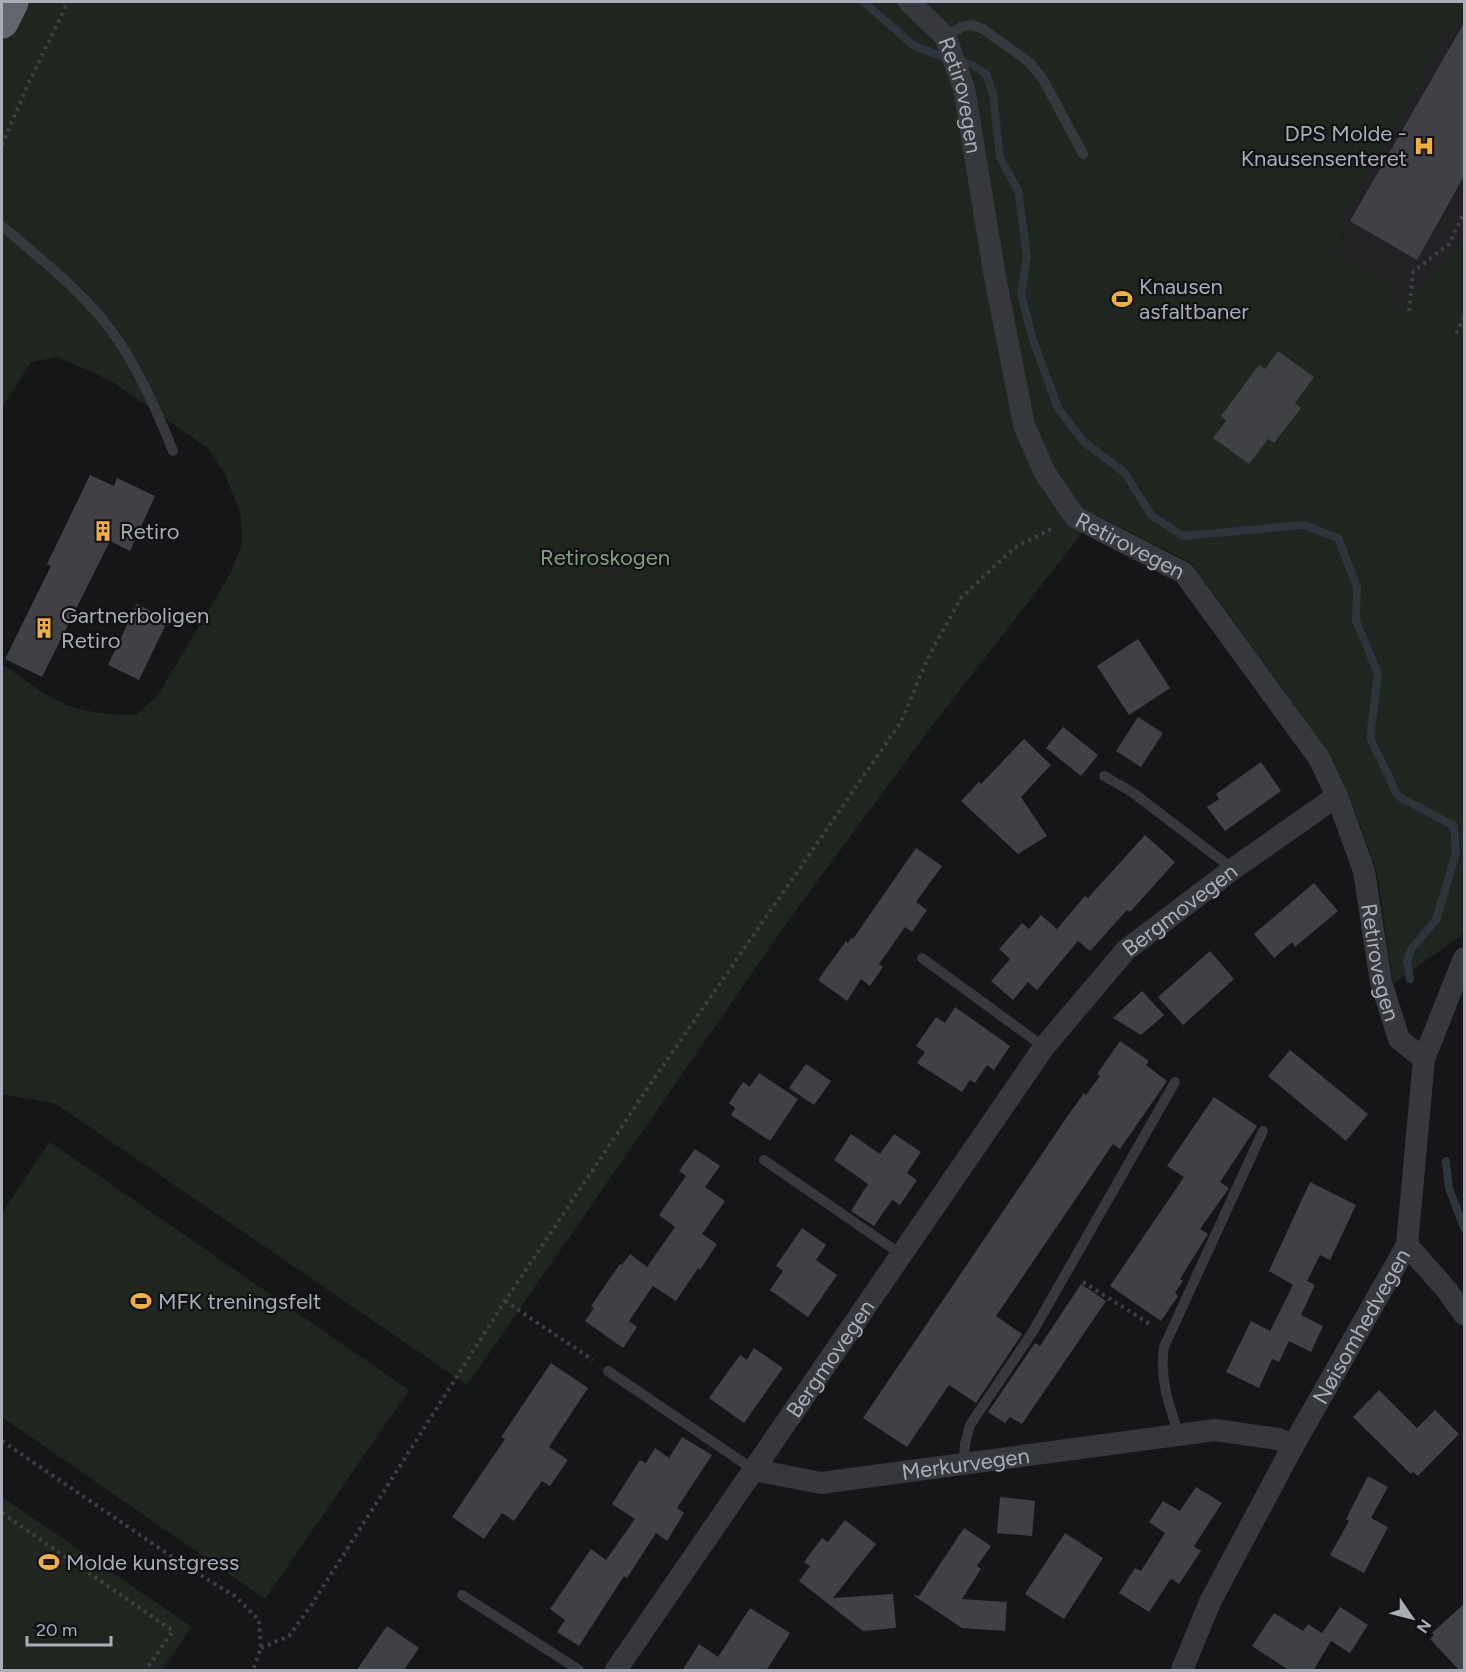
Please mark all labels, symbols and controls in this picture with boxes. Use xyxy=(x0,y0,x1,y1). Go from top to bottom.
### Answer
street label: Retirovegen xyxy=(932,33,987,155)
place label: DPS Molde - Knausensenteret xyxy=(1241,120,1407,172)
hospital icon: DPS Molde - Knausensenteret xyxy=(1412,134,1436,158)
place label: Knausen asfaltbaner xyxy=(1139,273,1249,325)
sports icon: Knausen asfaltbaner xyxy=(1110,287,1134,311)
street label: Retirovegen xyxy=(1071,507,1189,585)
place label: Retiro xyxy=(120,518,179,545)
building icon: Retiro xyxy=(91,519,115,543)
park label: Retiroskogen xyxy=(540,544,670,571)
place label: Gartnerboligen Retiro xyxy=(61,602,209,654)
building icon: Gartnerboligen Retiro xyxy=(32,616,56,640)
street label: Bergmovegen xyxy=(1117,858,1243,962)
street label: Retirovegen xyxy=(1355,902,1406,1025)
street label: Nøisomhedvegen xyxy=(1307,1244,1416,1409)
place label: MFK treningsfelt xyxy=(158,1288,321,1315)
sports icon: MFK treningsfelt xyxy=(129,1289,153,1313)
street label: Bergmovegen xyxy=(780,1294,880,1423)
street label: Merkurvegen xyxy=(900,1442,1031,1486)
place label: Molde kunstgress xyxy=(66,1549,239,1576)
sports icon: Molde kunstgress xyxy=(37,1550,61,1574)
north arrow xyxy=(1382,1588,1442,1648)
scale bar xyxy=(27,1609,111,1647)
text: N xyxy=(1413,1616,1435,1637)
text: 20 m xyxy=(36,1619,77,1641)

